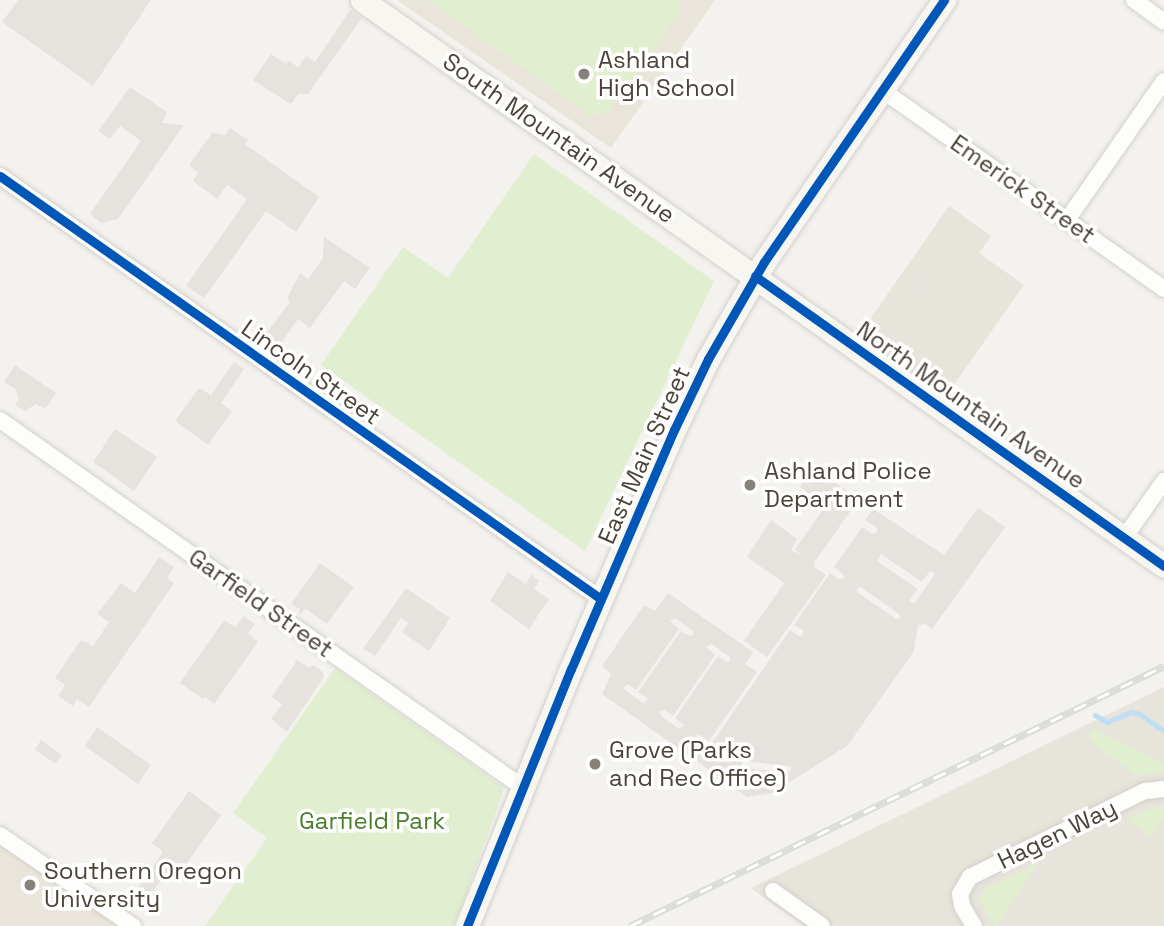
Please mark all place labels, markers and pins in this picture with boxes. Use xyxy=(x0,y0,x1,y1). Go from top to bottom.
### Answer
place label: Ashland High School xyxy=(598,46,735,102)
marker: Ashland High School xyxy=(576,66,592,82)
place label: Ashland Police Department xyxy=(764,457,932,513)
marker: Ashland Police Department xyxy=(742,477,758,493)
place label: Grove (Parks and Rec Office) xyxy=(609,736,786,792)
marker: Grove (Parks and Rec Office) xyxy=(587,756,603,772)
place label: Southern Oregon University xyxy=(44,857,242,913)
marker: Southern Oregon University xyxy=(22,877,38,893)

